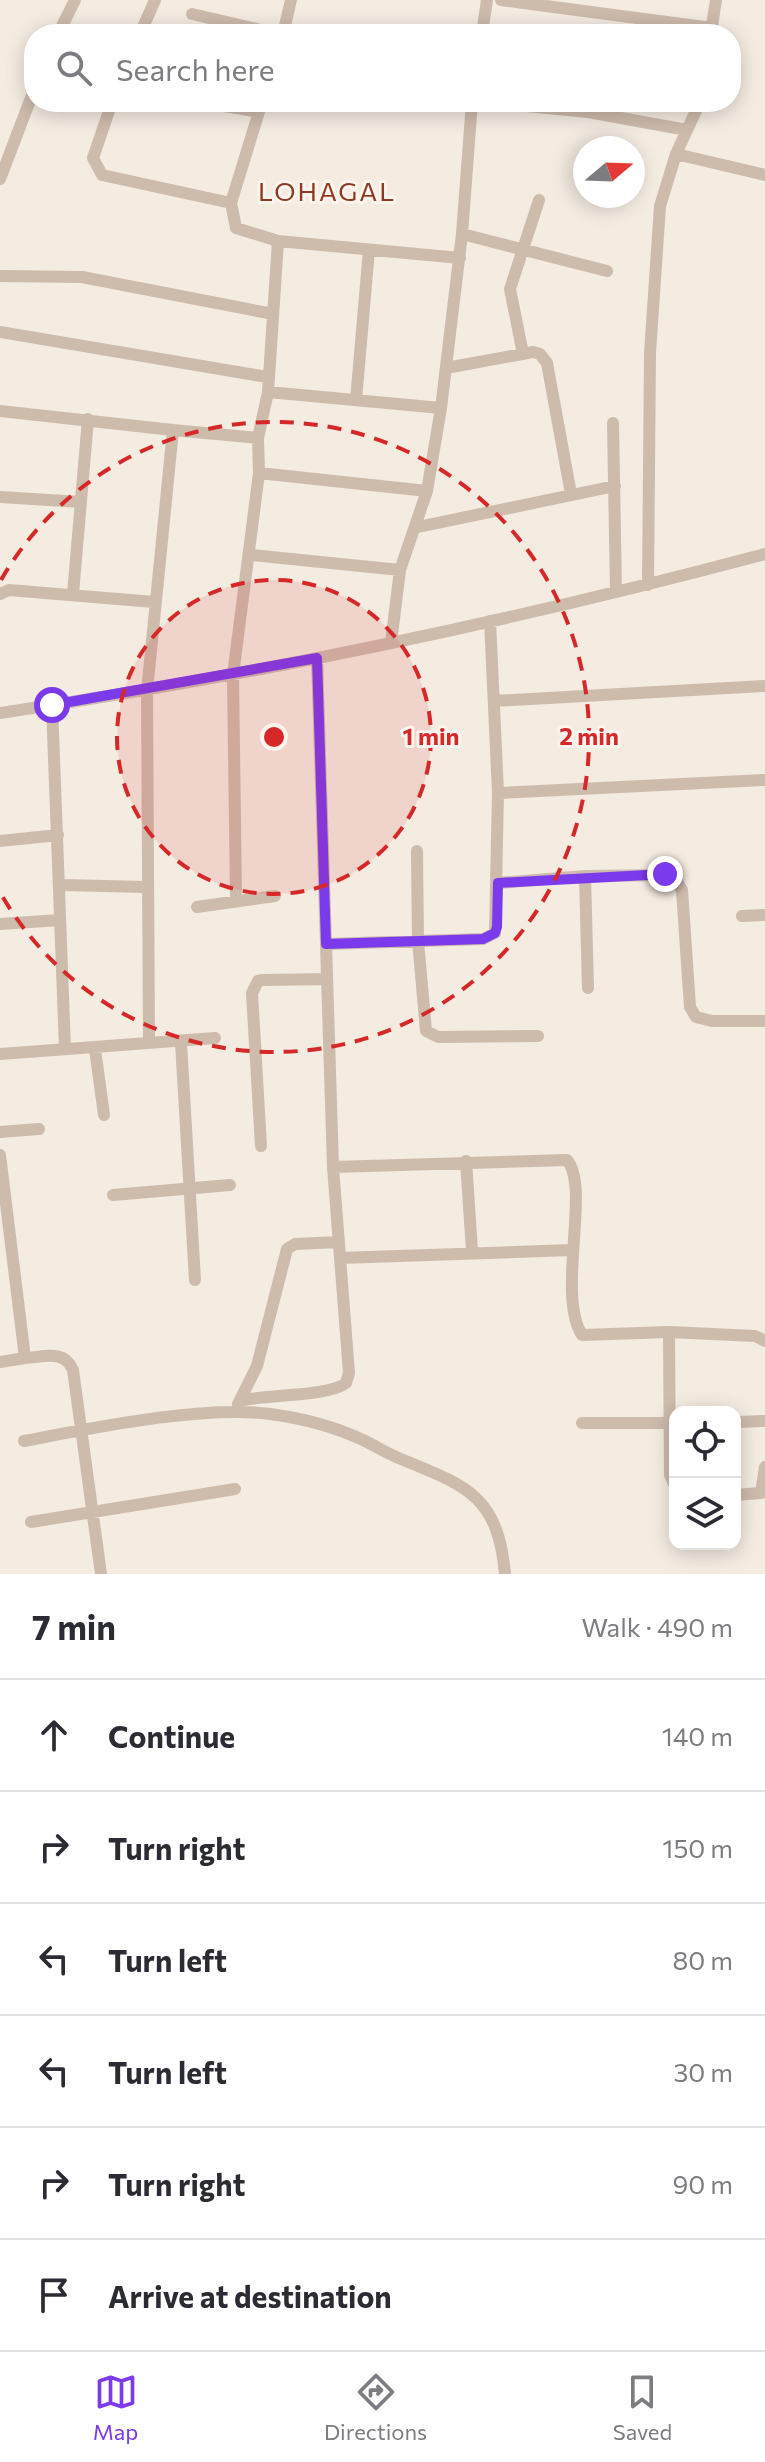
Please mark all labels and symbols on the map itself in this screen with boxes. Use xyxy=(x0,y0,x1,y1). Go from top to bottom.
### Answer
north arrow xyxy=(573,136,645,208)
district label: LOHAGAL xyxy=(258,175,396,206)
route start xyxy=(34,687,70,723)
text: 1 min xyxy=(403,721,459,750)
text: 2 min xyxy=(559,721,619,750)
centre of rings xyxy=(260,723,288,751)
route end xyxy=(647,856,683,892)

